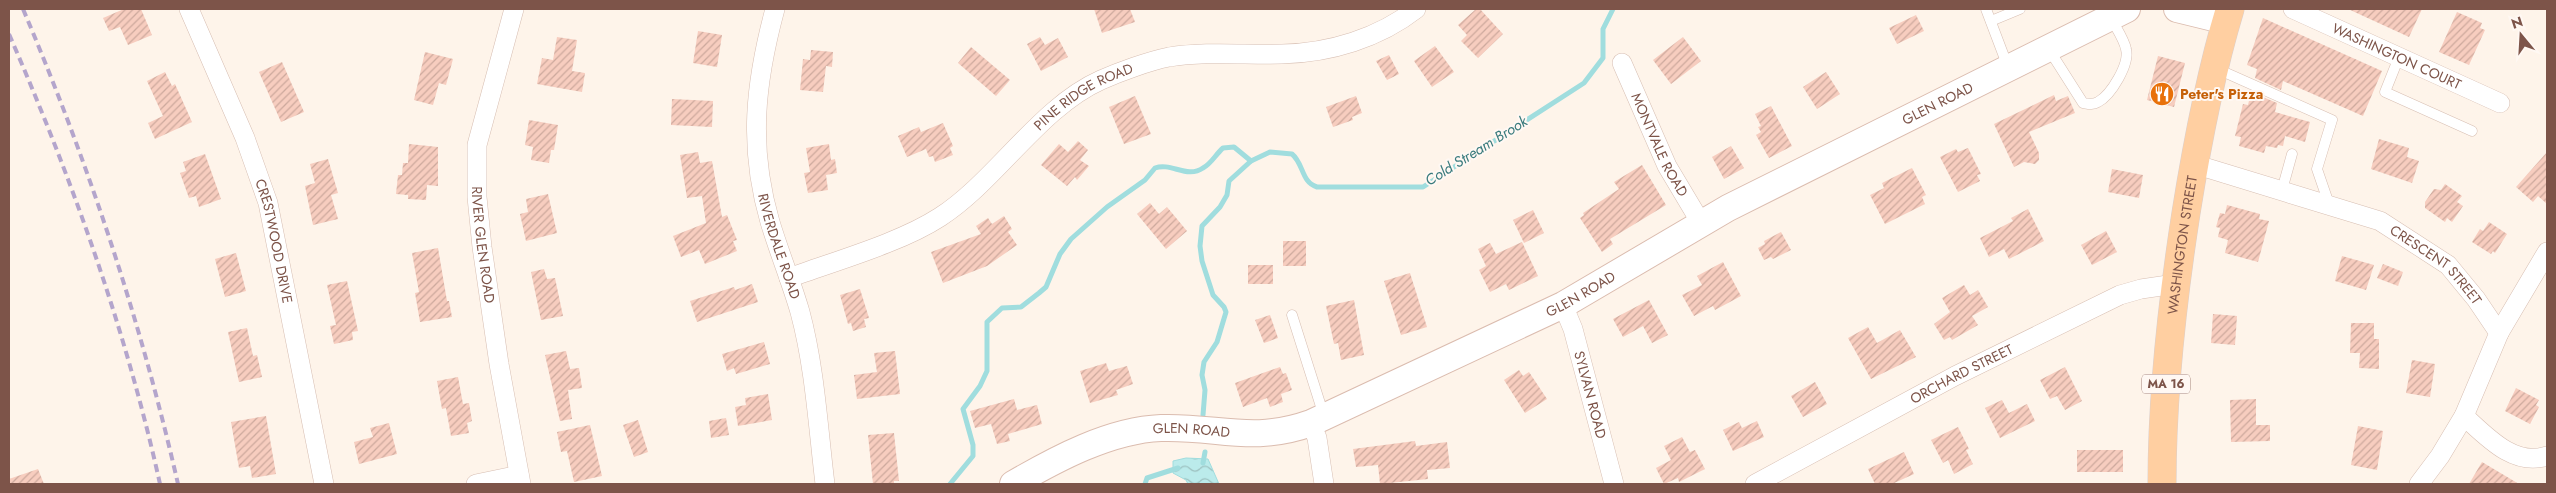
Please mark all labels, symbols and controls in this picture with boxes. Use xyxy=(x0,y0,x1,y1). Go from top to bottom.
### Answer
north arrow xyxy=(2496,10,2546,60)
text: N xyxy=(2509,11,2525,34)
street label: WASHINGTON COURT xyxy=(2329,18,2465,94)
street label: PINE RIDGE ROAD xyxy=(1029,58,1136,135)
street label: GLEN ROAD xyxy=(1899,77,1977,130)
restaurant icon: Peter's Pizza xyxy=(2149,81,2175,107)
place label: Peter's Pizza xyxy=(2180,84,2263,104)
street label: MONTVALE ROAD xyxy=(1626,90,1693,200)
water label: Cold Stream Brook xyxy=(1420,110,1532,191)
street label: WASHINGTON STREET xyxy=(2162,174,2202,316)
street label: CRESTWOOD DRIVE xyxy=(250,176,298,305)
street label: RIVER GLEN ROAD xyxy=(467,186,500,304)
street label: RIVERDALE ROAD xyxy=(753,192,805,302)
street label: CRESCENT STREET xyxy=(2386,220,2487,309)
street label: GLEN ROAD xyxy=(1542,266,1619,322)
street label: ORCHARD STREET xyxy=(1906,339,2017,409)
street label: SYLVAN ROAD xyxy=(1569,349,1612,441)
road number: MA 16 xyxy=(2142,374,2190,394)
street label: GLEN ROAD xyxy=(1152,418,1231,442)

